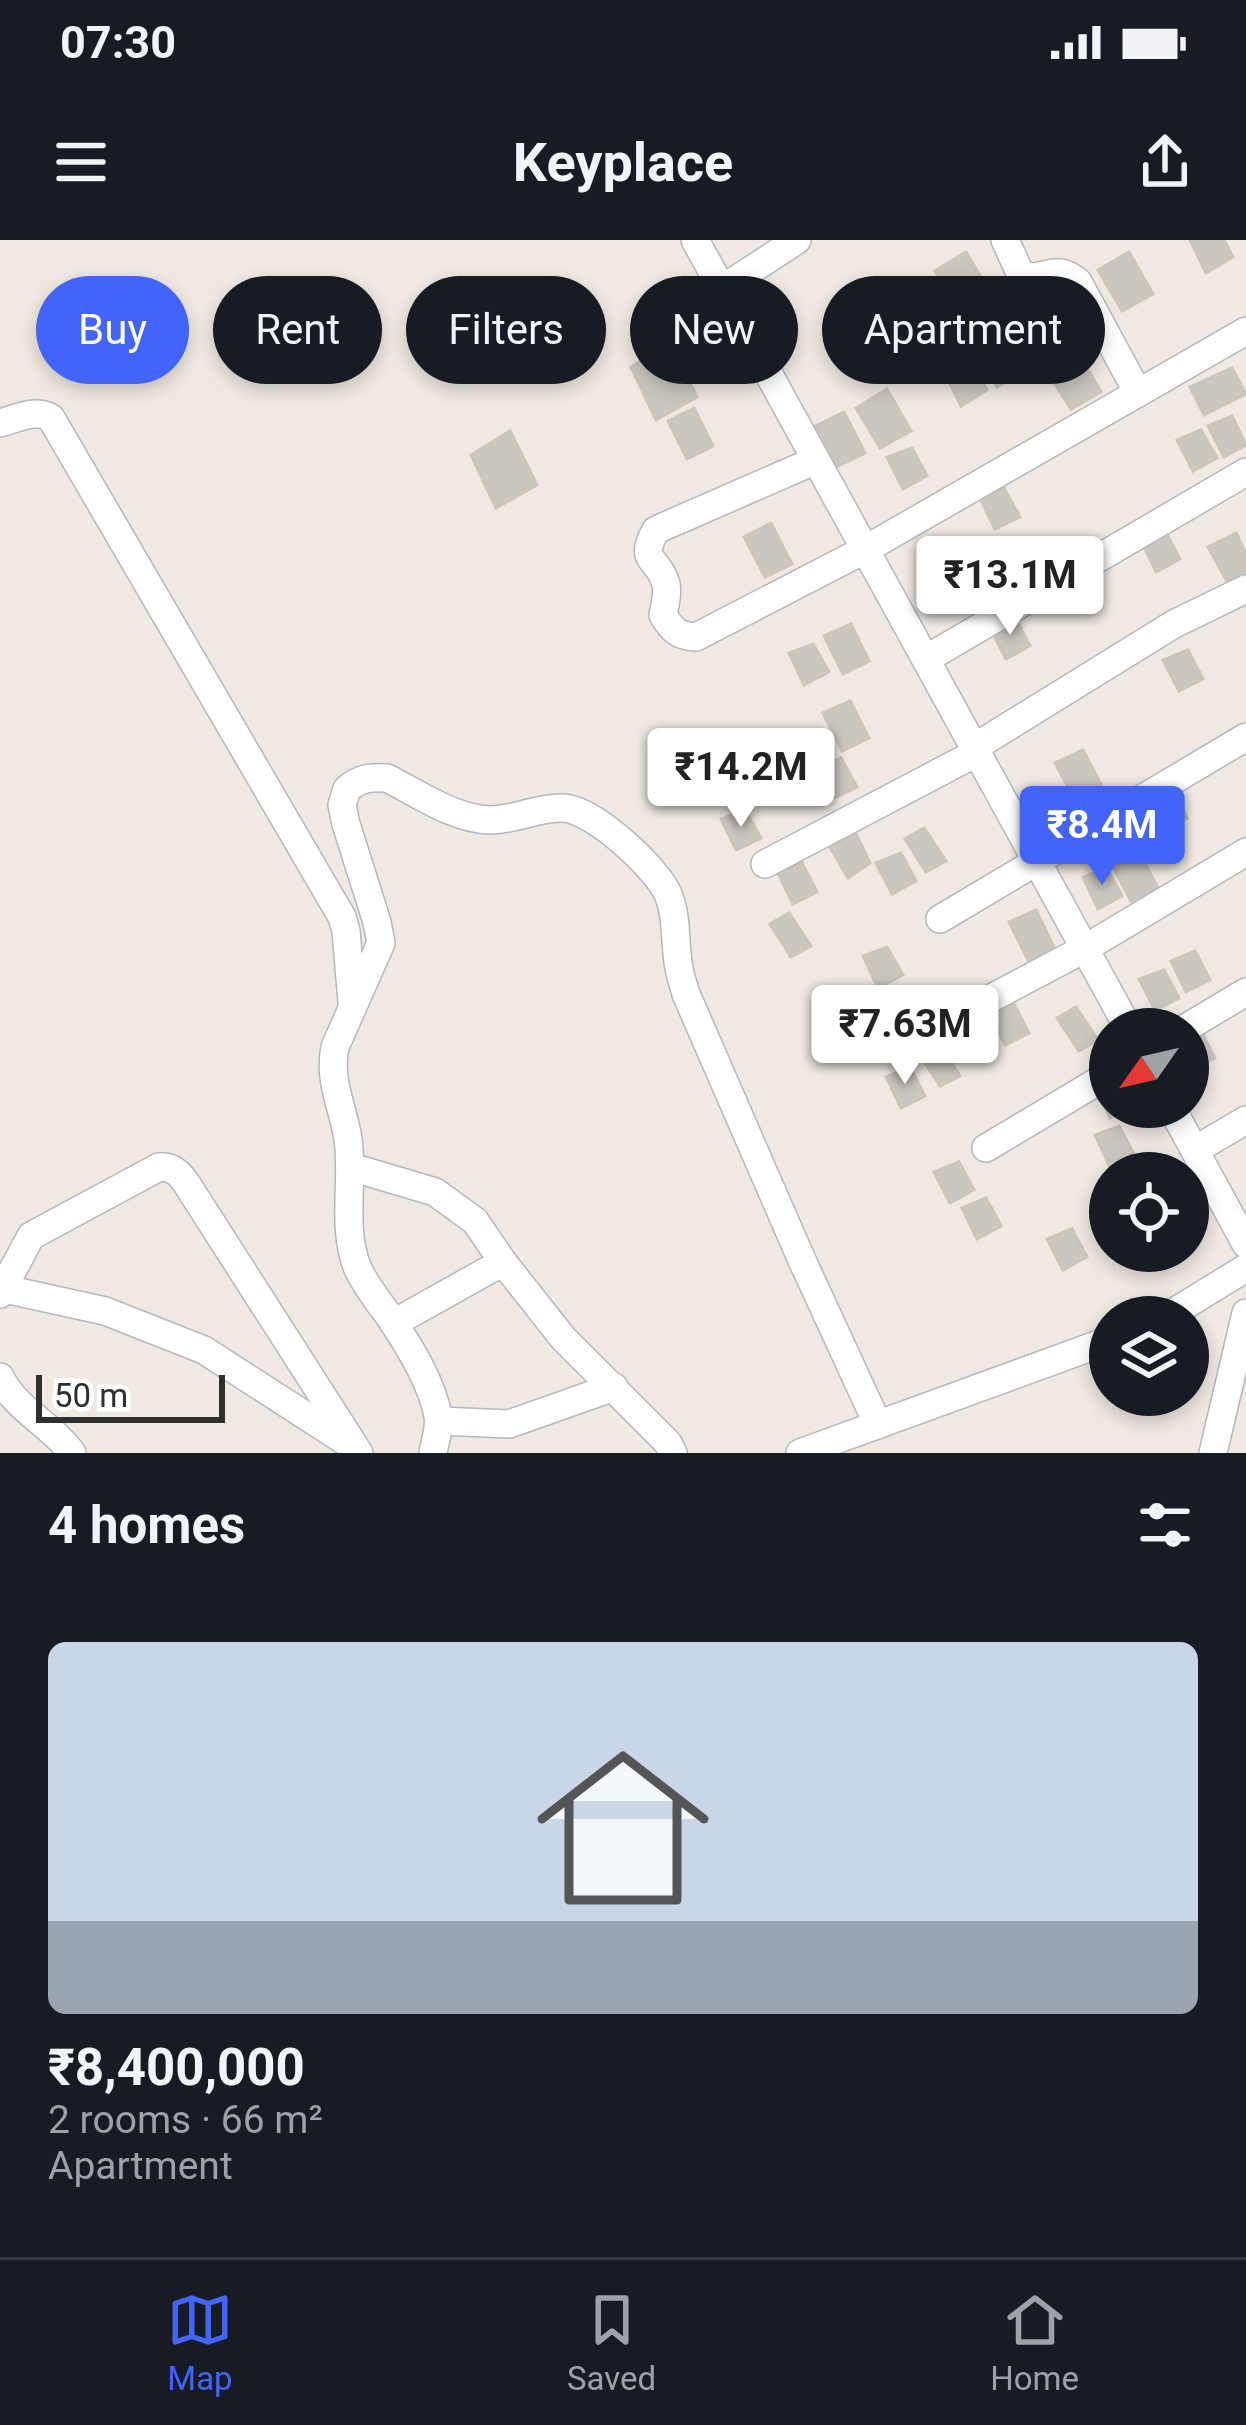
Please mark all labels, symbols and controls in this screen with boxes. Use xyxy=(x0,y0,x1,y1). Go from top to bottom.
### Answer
text: 07:30 xyxy=(60,16,176,69)
icon: menu xyxy=(48,129,114,195)
icon: share xyxy=(1132,129,1198,195)
text: Keyplace xyxy=(513,131,733,194)
chip: Buy xyxy=(36,276,189,384)
chip: Rent xyxy=(213,276,382,384)
chip: Filters xyxy=(406,276,606,384)
chip: New xyxy=(630,276,798,384)
chip: Apartment xyxy=(822,276,1105,384)
pin: ₹13.1M xyxy=(912,536,1108,638)
text: ₹13.1M xyxy=(943,552,1077,598)
pin: ₹14.2M xyxy=(643,728,839,830)
text: ₹14.2M xyxy=(674,744,808,790)
pin: ₹8.4M xyxy=(1018,786,1186,888)
text: ₹8.4M xyxy=(1047,802,1157,848)
pin: ₹7.63M xyxy=(807,985,1003,1087)
text: ₹7.63M xyxy=(838,1001,972,1047)
north arrow xyxy=(1089,1008,1209,1128)
map controls xyxy=(1089,1008,1209,1416)
button: locate xyxy=(1089,1152,1209,1272)
button: layers xyxy=(1089,1296,1209,1416)
scale bar xyxy=(36,1369,225,1422)
text: 50 m xyxy=(54,1376,128,1415)
icon: filters xyxy=(1132,1492,1198,1558)
text: 4 homes xyxy=(48,1496,245,1555)
icon: home xyxy=(515,1720,731,1936)
text: ₹8,400,000 xyxy=(48,2038,305,2097)
text: 2 rooms · 66 m² xyxy=(48,2097,323,2143)
text: Apartment xyxy=(48,2143,233,2189)
tab: Map xyxy=(167,2287,233,2398)
tab: Saved xyxy=(567,2287,656,2398)
tab: Home xyxy=(990,2287,1079,2398)

